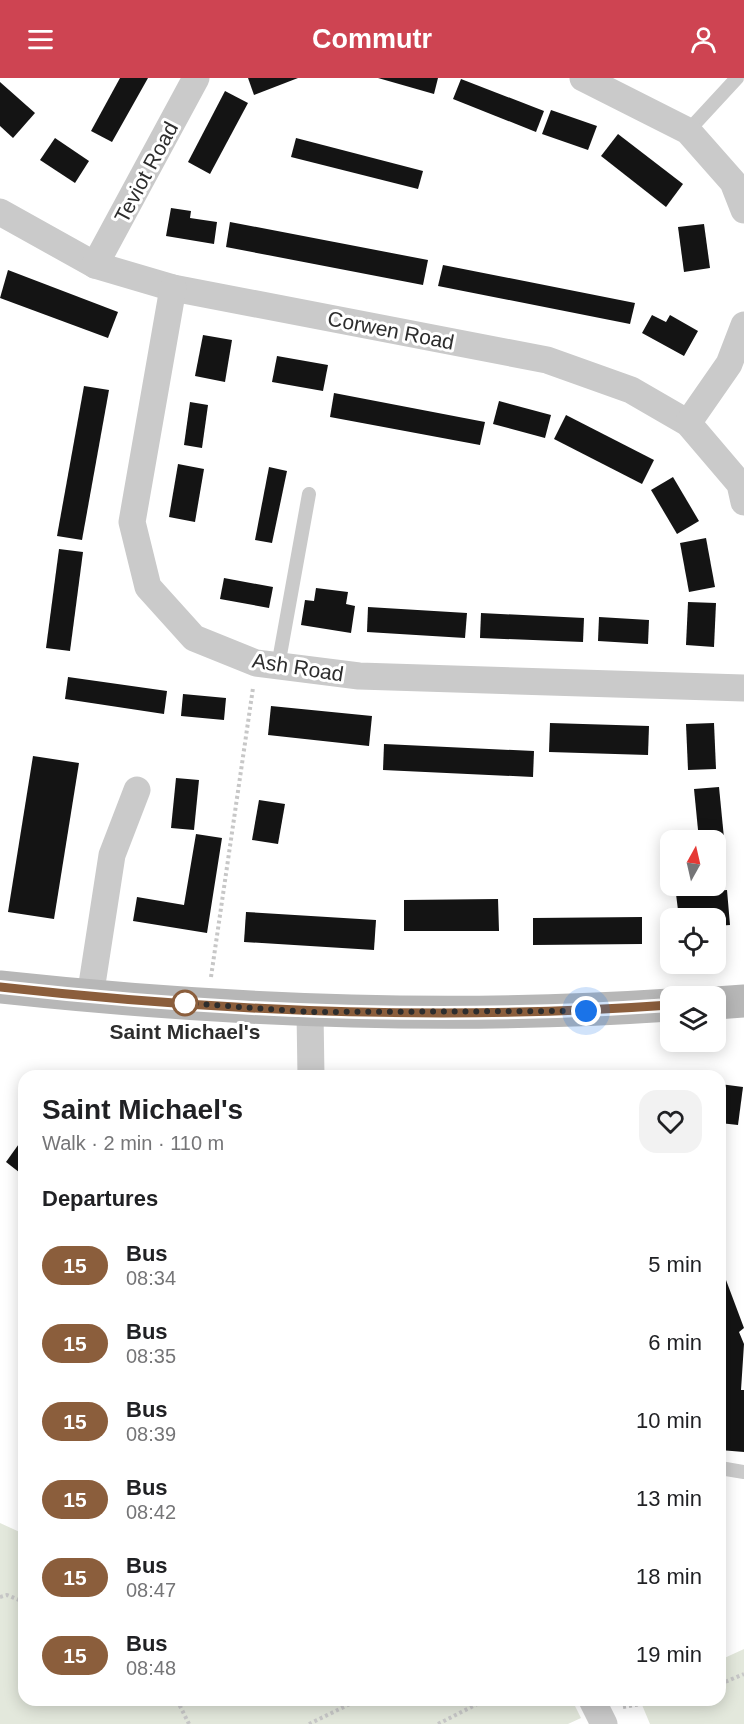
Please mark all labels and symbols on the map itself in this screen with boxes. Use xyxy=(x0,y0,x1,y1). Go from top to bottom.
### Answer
street label: Teviot Road xyxy=(110,118,182,226)
street label: Corwen Road xyxy=(326,306,456,354)
street label: Ash Road xyxy=(251,648,345,686)
north arrow xyxy=(660,830,726,896)
marker: Saint Michael's xyxy=(172,990,198,1016)
your location xyxy=(571,996,601,1026)
place label: Saint Michael's xyxy=(110,1020,260,1043)

